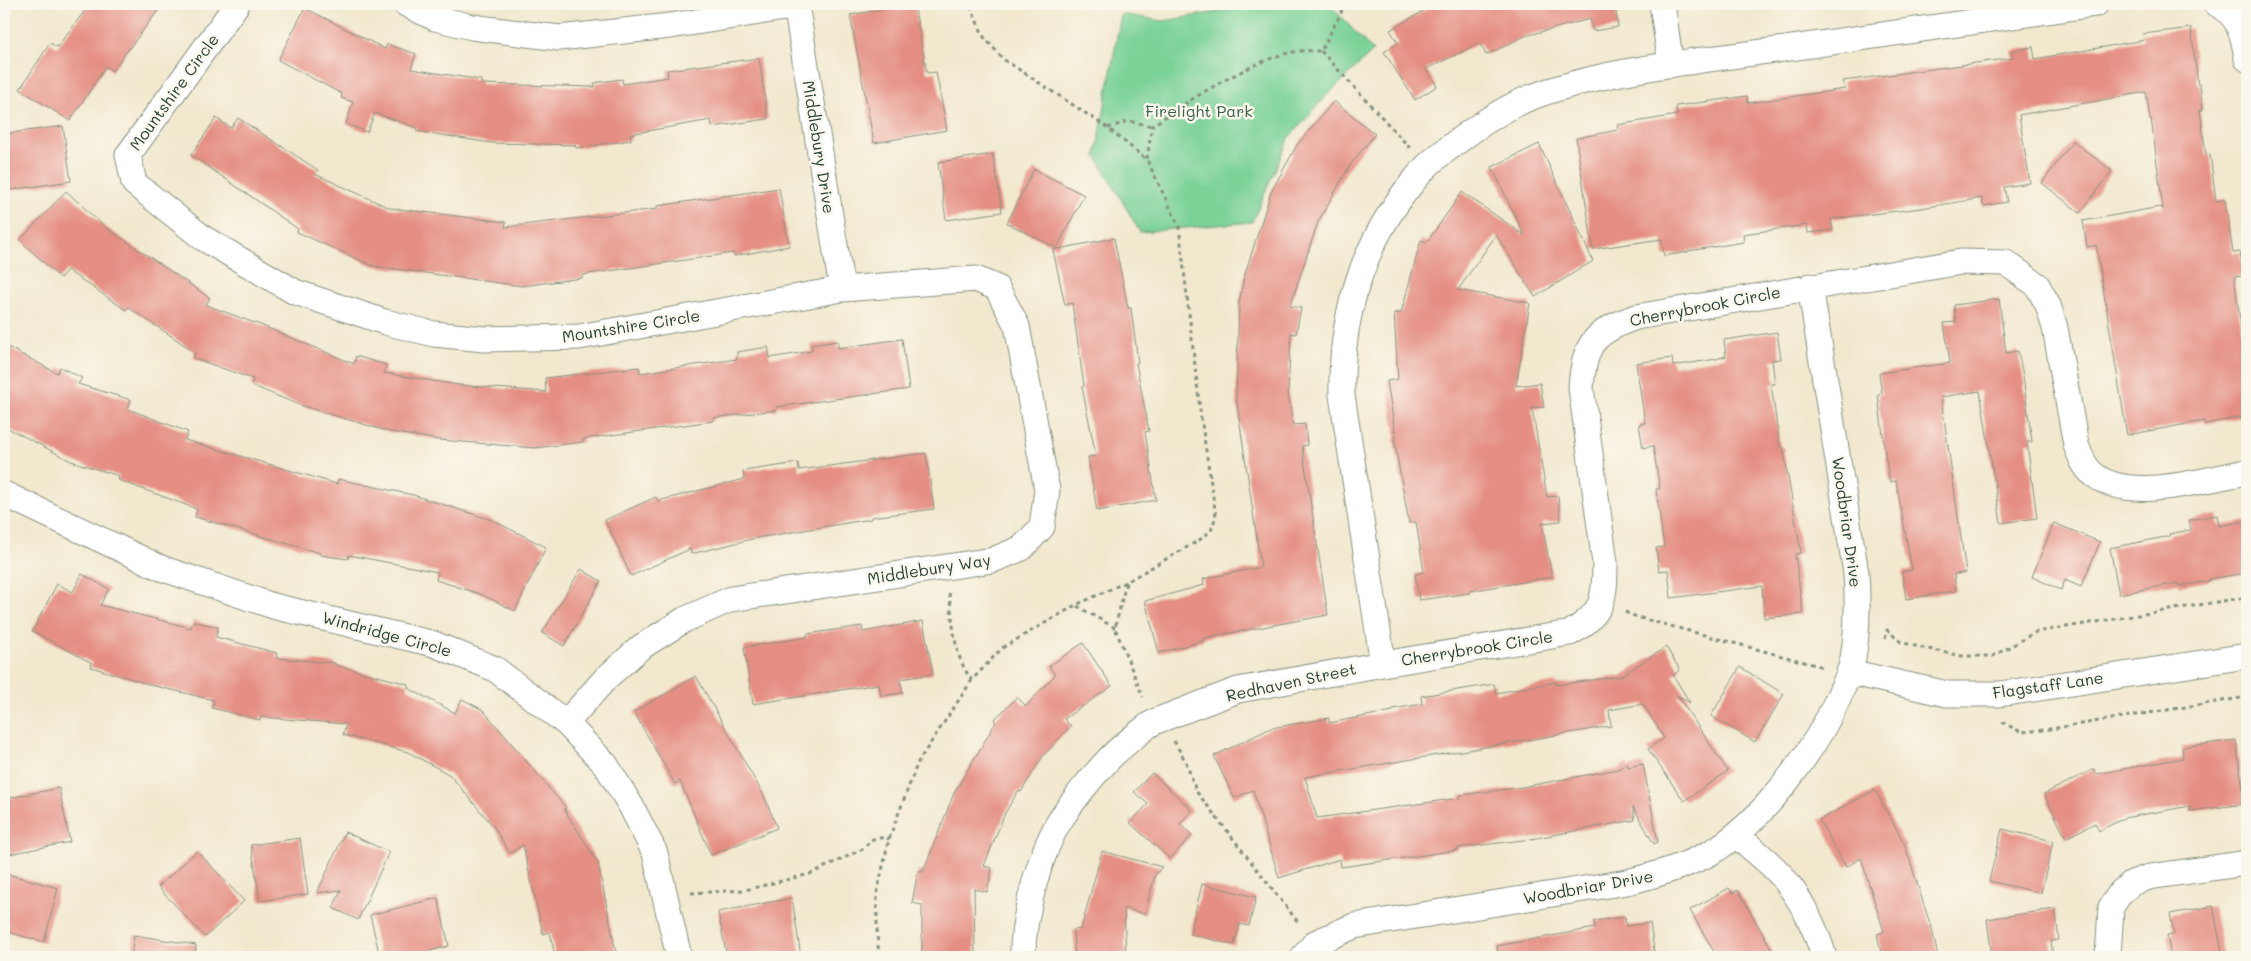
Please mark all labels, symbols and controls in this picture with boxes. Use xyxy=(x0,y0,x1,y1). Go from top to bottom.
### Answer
street label: Mountshire Circle xyxy=(124,29,223,154)
street label: Middlebury Drive xyxy=(799,79,840,215)
park label: Firelight Park xyxy=(1145,100,1253,121)
street label: Cherrybrook Circle xyxy=(1628,281,1782,330)
street label: Mountshire Circle xyxy=(560,304,701,347)
street label: Woodbriar Drive xyxy=(1828,455,1867,589)
street label: Middlebury Way xyxy=(866,548,992,589)
street label: Windridge Circle xyxy=(320,606,454,661)
street label: Cherrybrook Circle xyxy=(1400,625,1554,670)
street label: Redhaven Street xyxy=(1224,657,1358,706)
street label: Flagstaff Lane xyxy=(1991,666,2105,703)
street label: Woodbriar Drive xyxy=(1521,865,1655,908)

